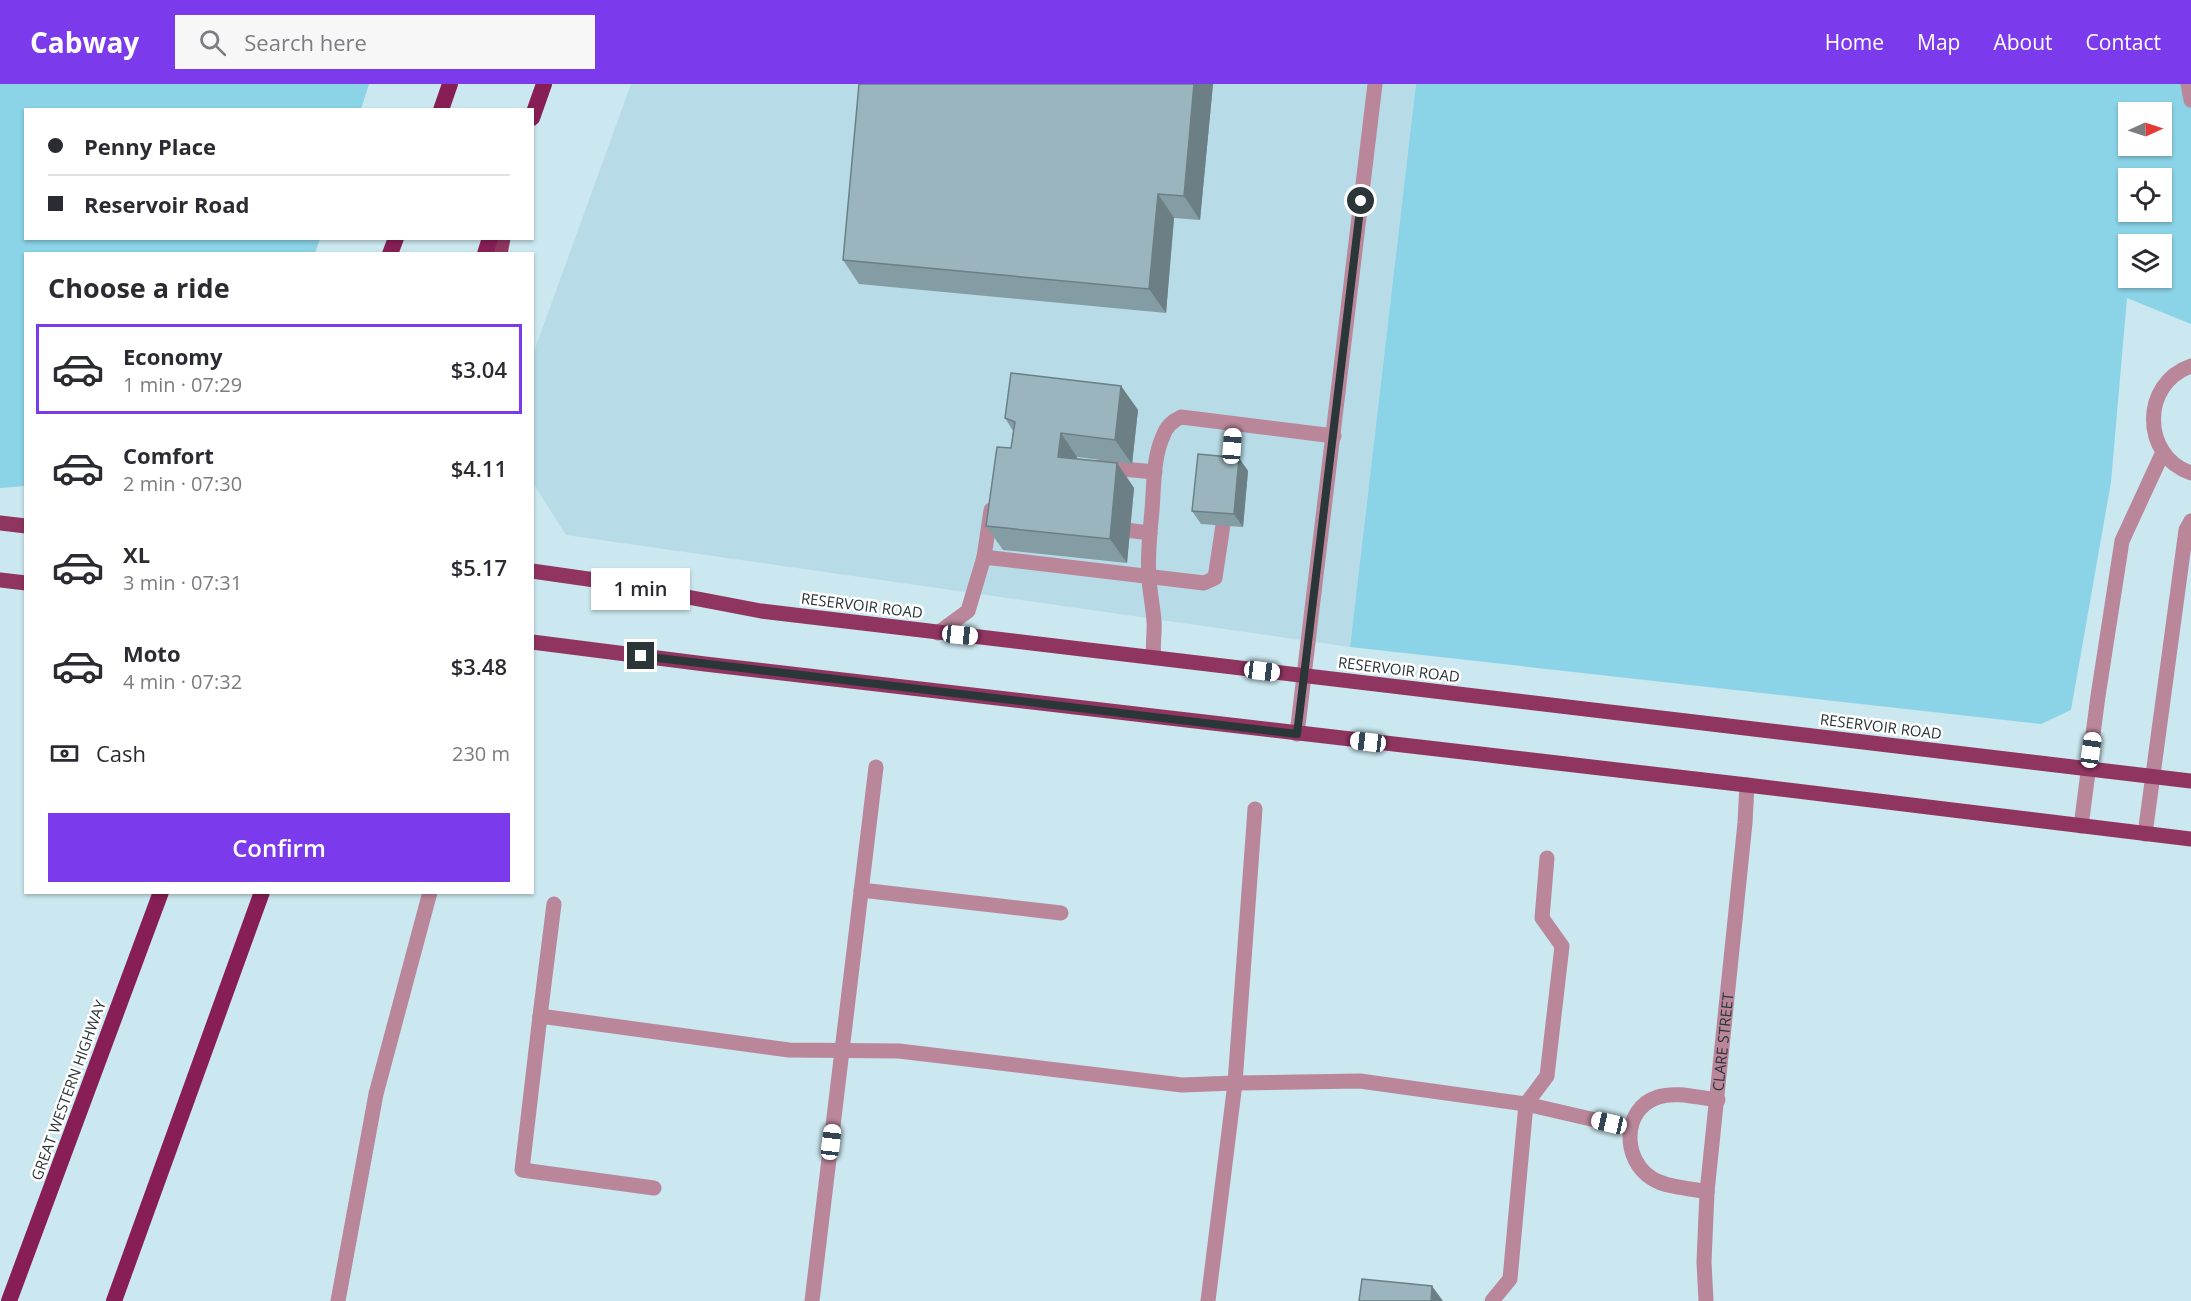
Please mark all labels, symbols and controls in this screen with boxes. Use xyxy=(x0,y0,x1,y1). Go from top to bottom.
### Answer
search box xyxy=(175,15,595,69)
text: Cabway xyxy=(30,23,139,61)
icon: search xyxy=(196,26,229,59)
text: Search here xyxy=(244,27,367,57)
text: Home xyxy=(1825,28,1884,56)
text: Map xyxy=(1917,28,1960,56)
text: About xyxy=(1993,28,2053,56)
text: Contact xyxy=(2086,28,2161,56)
north arrow xyxy=(2118,102,2172,156)
map controls xyxy=(2118,102,2172,288)
text: Penny Place xyxy=(84,131,216,161)
button: locate xyxy=(2118,168,2172,222)
route start xyxy=(1347,187,1374,214)
text: Reservoir Road xyxy=(84,189,249,219)
button: layers xyxy=(2118,234,2172,288)
text: Choose a ride xyxy=(48,269,230,306)
text: Economy xyxy=(123,341,222,371)
icon: car xyxy=(51,342,105,396)
text: $3.04 xyxy=(451,354,507,384)
text: 1 min · 07:29 xyxy=(123,371,242,398)
car xyxy=(1222,427,1242,465)
text: Comfort xyxy=(123,440,214,470)
icon: car xyxy=(51,441,105,495)
text: $4.11 xyxy=(451,453,507,483)
text: 2 min · 07:30 xyxy=(123,470,242,497)
text: XL xyxy=(123,539,150,569)
icon: car xyxy=(51,540,105,594)
text: $5.17 xyxy=(451,552,507,582)
text: 3 min · 07:31 xyxy=(123,569,242,596)
callout: 1 min xyxy=(592,569,690,611)
text: 1 min xyxy=(614,575,668,602)
street label: RESERVOIR ROAD xyxy=(800,588,924,622)
car xyxy=(941,624,979,646)
text: Moto xyxy=(123,638,181,668)
icon: car xyxy=(51,639,105,693)
route end xyxy=(627,642,654,669)
text: $3.48 xyxy=(451,651,507,681)
street label: RESERVOIR ROAD xyxy=(1337,652,1461,686)
car xyxy=(1243,660,1281,682)
text: 4 min · 07:32 xyxy=(123,668,242,695)
street label: RESERVOIR ROAD xyxy=(1819,709,1943,743)
car xyxy=(1349,731,1387,753)
car xyxy=(2080,731,2102,769)
icon: cash xyxy=(48,737,81,770)
text: Cash xyxy=(96,738,146,768)
text: 230 m xyxy=(452,740,510,767)
button: Confirm xyxy=(48,813,510,882)
street label: CLARE STREET xyxy=(1707,991,1738,1092)
street label: GREAT WESTERN HIGHWAY xyxy=(26,996,110,1183)
car xyxy=(1589,1110,1629,1136)
car xyxy=(820,1123,842,1161)

